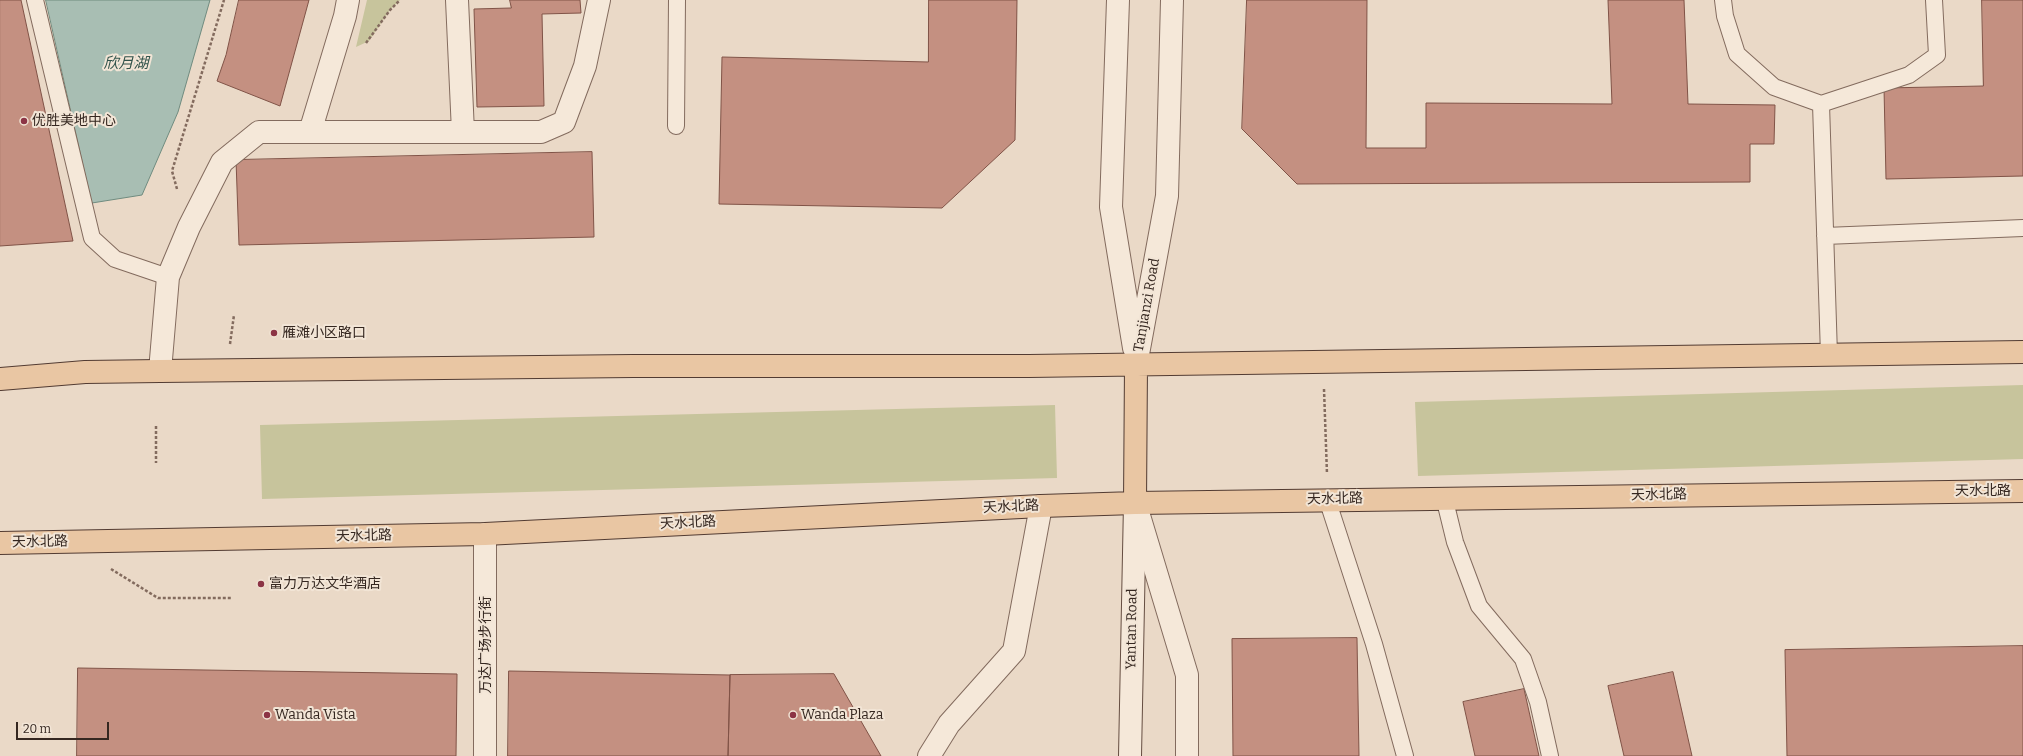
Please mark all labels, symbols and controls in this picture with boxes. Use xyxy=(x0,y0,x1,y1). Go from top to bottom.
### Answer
water label: 欣月湖 xyxy=(104,55,148,73)
place label: 优胜美地中心 xyxy=(32,113,116,129)
marker: 优胜美地中心 xyxy=(19,116,29,126)
street label: Tanjianzi Road xyxy=(1130,257,1164,353)
place label: 雁滩小区路口 xyxy=(282,325,366,341)
marker: 雁滩小区路口 xyxy=(269,328,279,338)
street label: 天水北路 xyxy=(1955,483,2011,499)
street label: 天水北路 xyxy=(1631,486,1687,504)
street label: 天水北路 xyxy=(1307,490,1363,508)
street label: 天水北路 xyxy=(983,497,1039,517)
street label: 天水北路 xyxy=(660,513,716,533)
street label: 天水北路 xyxy=(336,527,392,545)
street label: 天水北路 xyxy=(12,533,68,551)
place label: 富力万达文华酒店 xyxy=(269,576,381,592)
marker: 富力万达文华酒店 xyxy=(256,579,266,589)
street label: Yantan Road xyxy=(1123,588,1141,670)
street label: 万达广场步行街 xyxy=(478,596,494,694)
place label: Wanda Vista xyxy=(275,707,356,723)
place label: Wanda Plaza xyxy=(801,707,883,723)
marker: Wanda Vista xyxy=(262,710,272,720)
marker: Wanda Plaza xyxy=(788,710,798,720)
scale bar xyxy=(18,714,111,740)
text: 20 m xyxy=(23,722,51,736)

